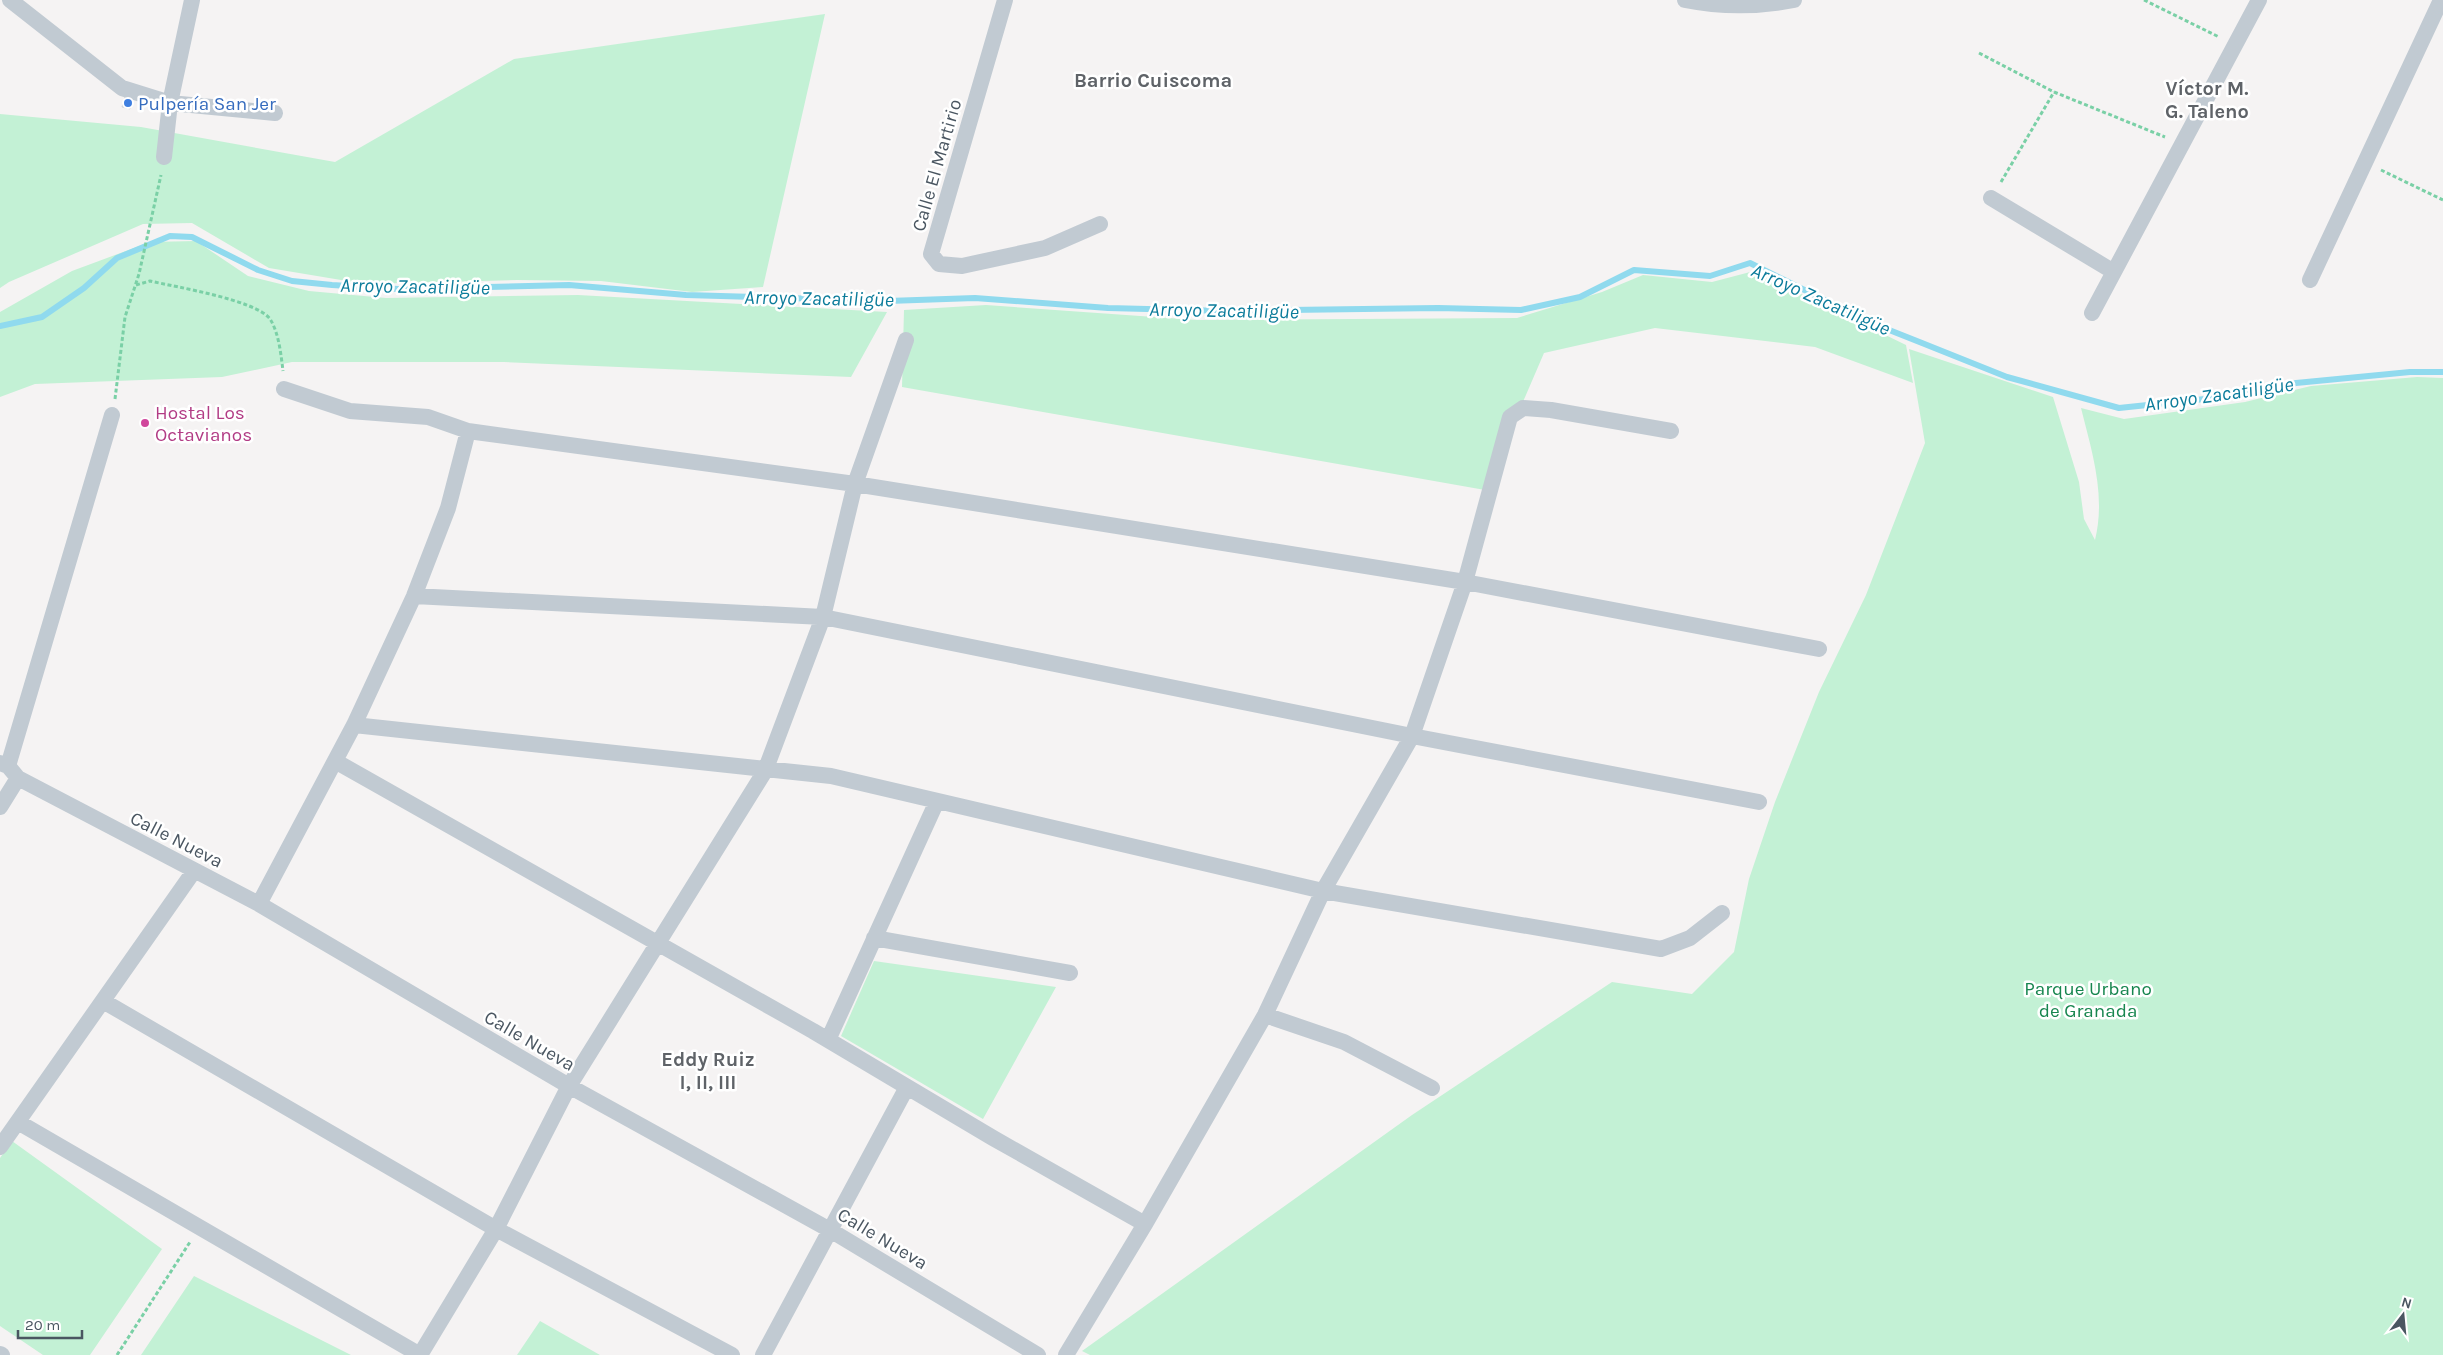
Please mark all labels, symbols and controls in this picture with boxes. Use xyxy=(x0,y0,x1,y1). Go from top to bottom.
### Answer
district label: Barrio Cuiscoma xyxy=(1074,69,1232,92)
district label: Víctor M. G. Taleno xyxy=(2165,77,2249,123)
place label: Pulpería San Jer xyxy=(138,93,276,115)
marker: Pulpería San Jer xyxy=(122,97,134,109)
street label: Calle El Martirio xyxy=(908,97,966,234)
water label: Arroyo Zacatiligüe xyxy=(1748,259,1894,340)
water label: Arroyo Zacatiligüe xyxy=(340,274,490,299)
water label: Arroyo Zacatiligüe xyxy=(744,286,894,311)
water label: Arroyo Zacatiligüe xyxy=(1149,298,1299,323)
water label: Arroyo Zacatiligüe xyxy=(2143,373,2295,416)
place label: Hostal Los Octavianos xyxy=(155,402,252,446)
marker: Hostal Los Octavianos xyxy=(139,417,151,429)
street label: Calle Nueva xyxy=(126,807,227,873)
park label: Parque Urbano de Granada xyxy=(2024,978,2152,1022)
street label: Calle Nueva xyxy=(480,1006,579,1076)
district label: Eddy Ruiz I, II, III xyxy=(661,1048,755,1094)
street label: Calle Nueva xyxy=(833,1203,932,1274)
north arrow xyxy=(2378,1290,2428,1340)
text: N xyxy=(2399,1293,2414,1313)
scale bar xyxy=(18,1308,81,1340)
text: 20 m xyxy=(25,1316,60,1334)

